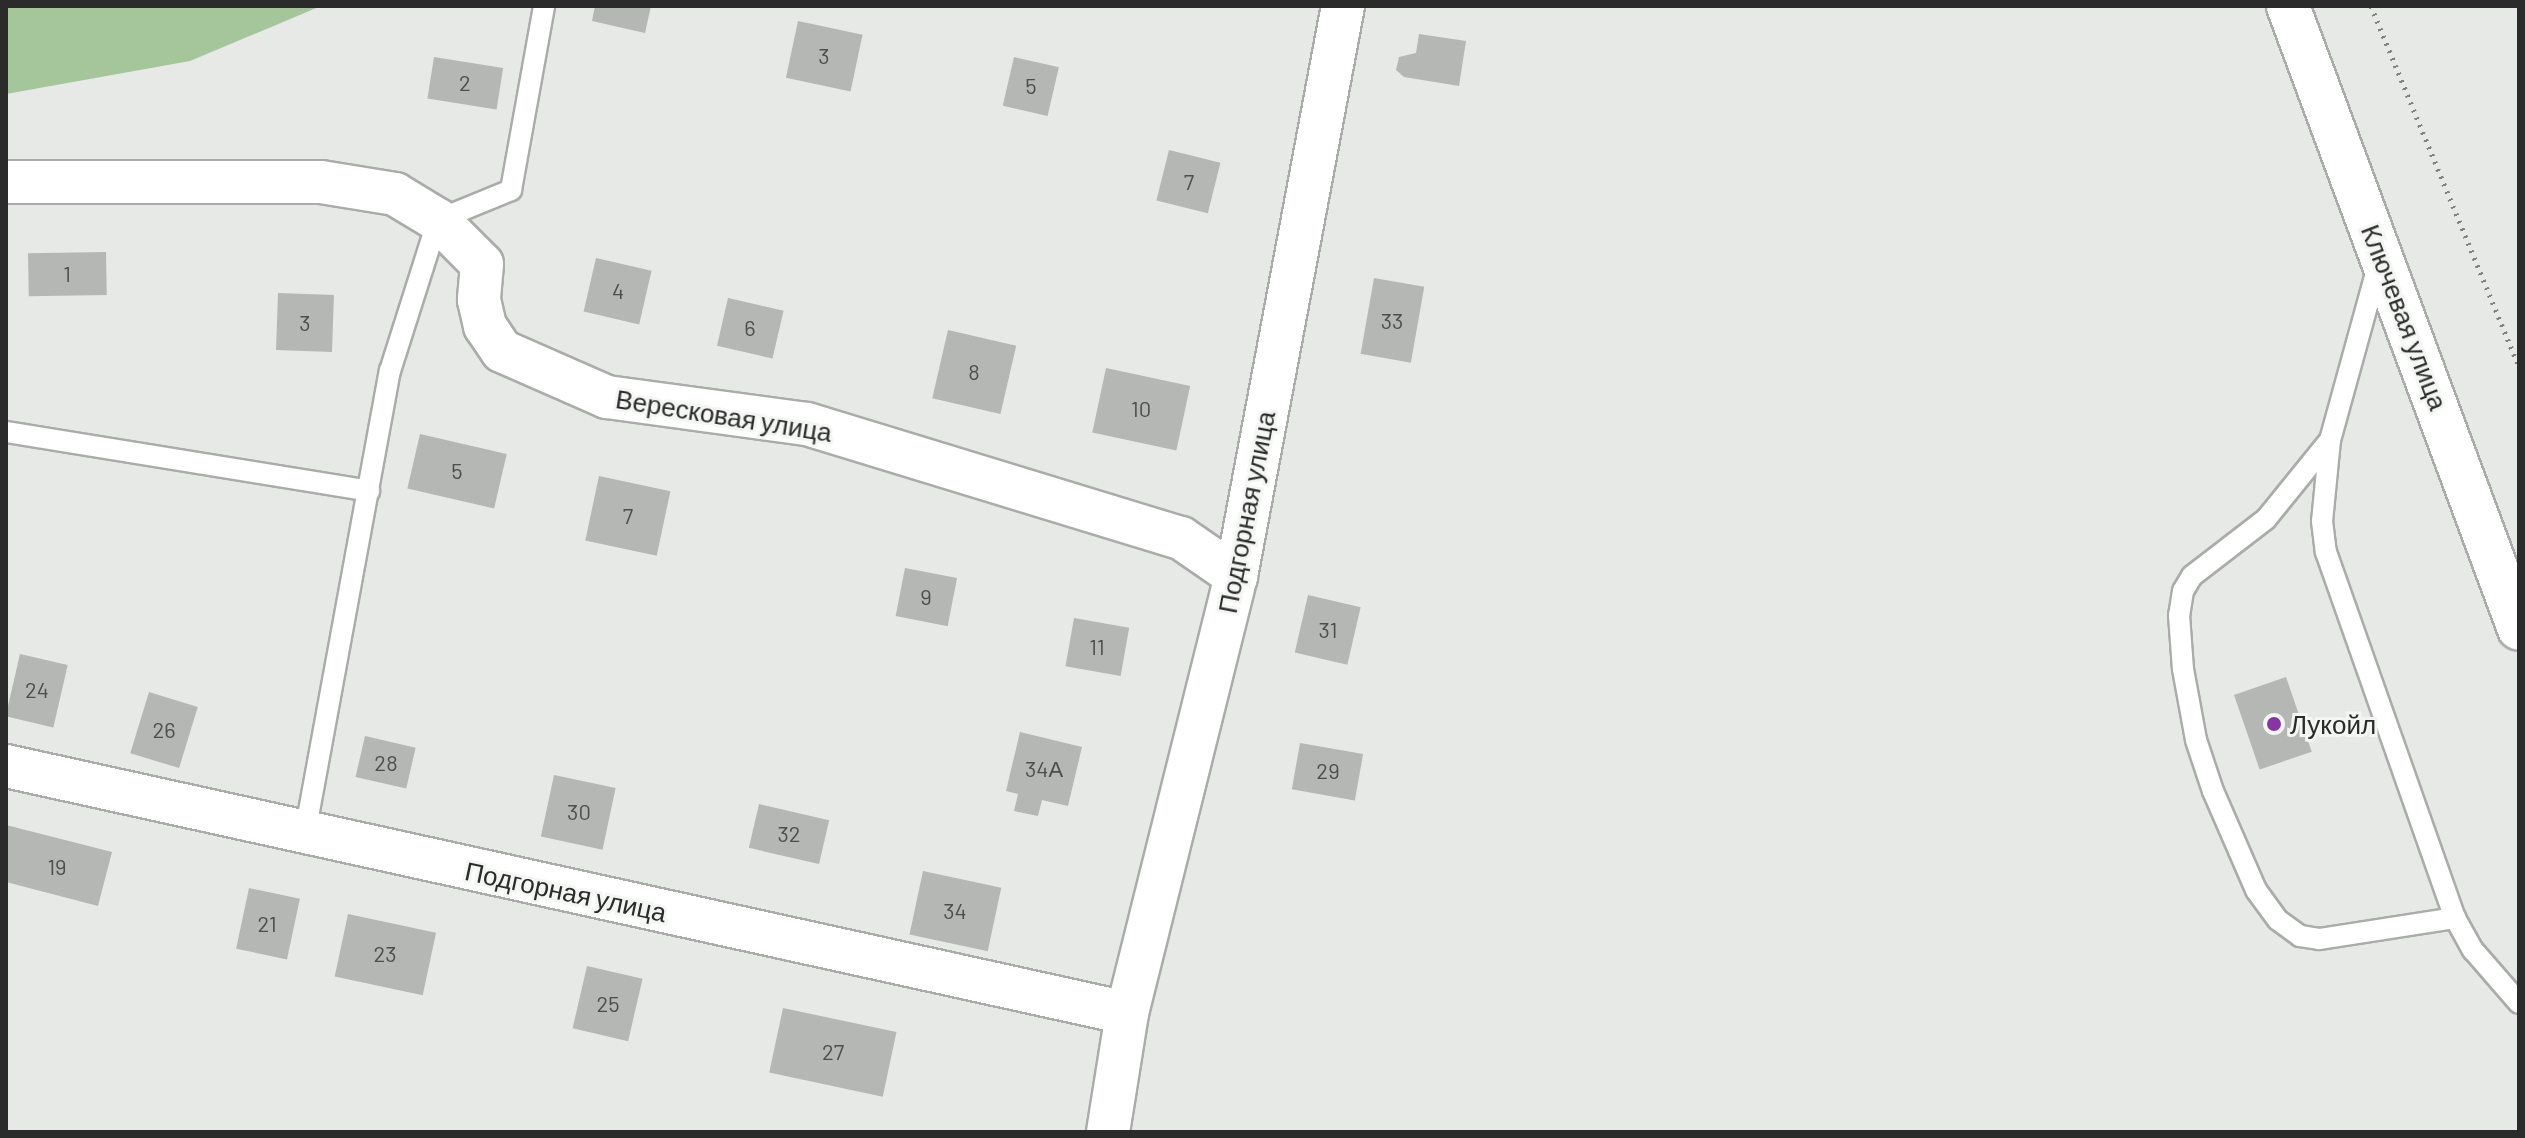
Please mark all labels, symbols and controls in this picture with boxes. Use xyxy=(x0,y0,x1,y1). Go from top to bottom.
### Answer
house number: 3 xyxy=(818,43,830,69)
house number: 2 xyxy=(459,70,471,96)
house number: 5 xyxy=(1025,73,1037,99)
house number: 7 xyxy=(1184,169,1194,195)
street label: Ключевая улица xyxy=(2355,220,2455,414)
house number: 1 xyxy=(63,261,71,287)
house number: 4 xyxy=(612,278,624,304)
house number: 33 xyxy=(1381,308,1403,334)
house number: 3 xyxy=(299,310,311,336)
house number: 6 xyxy=(744,315,756,341)
house number: 8 xyxy=(968,359,980,385)
street label: Вересковая улица xyxy=(614,382,834,448)
house number: 10 xyxy=(1131,396,1151,422)
street label: Подгорная улица xyxy=(1211,408,1281,616)
house number: 5 xyxy=(451,458,463,484)
house number: 7 xyxy=(623,503,633,529)
house number: 9 xyxy=(920,584,932,610)
house number: 31 xyxy=(1319,617,1337,643)
house number: 11 xyxy=(1089,634,1105,660)
house number: 24 xyxy=(25,677,49,703)
place label: Лукойл xyxy=(2290,708,2376,740)
marker: Лукойл xyxy=(2265,715,2283,733)
house number: 26 xyxy=(152,717,176,743)
house number: 28 xyxy=(374,750,398,776)
house number: 34А xyxy=(1025,756,1063,782)
house number: 29 xyxy=(1316,758,1340,784)
house number: 30 xyxy=(567,799,591,825)
house number: 32 xyxy=(777,821,801,847)
house number: 19 xyxy=(47,854,67,880)
street label: Подгорная улица xyxy=(462,854,670,928)
house number: 34 xyxy=(943,898,967,924)
house number: 21 xyxy=(257,911,277,937)
house number: 23 xyxy=(374,941,396,967)
house number: 25 xyxy=(596,991,620,1017)
house number: 27 xyxy=(822,1039,844,1065)

